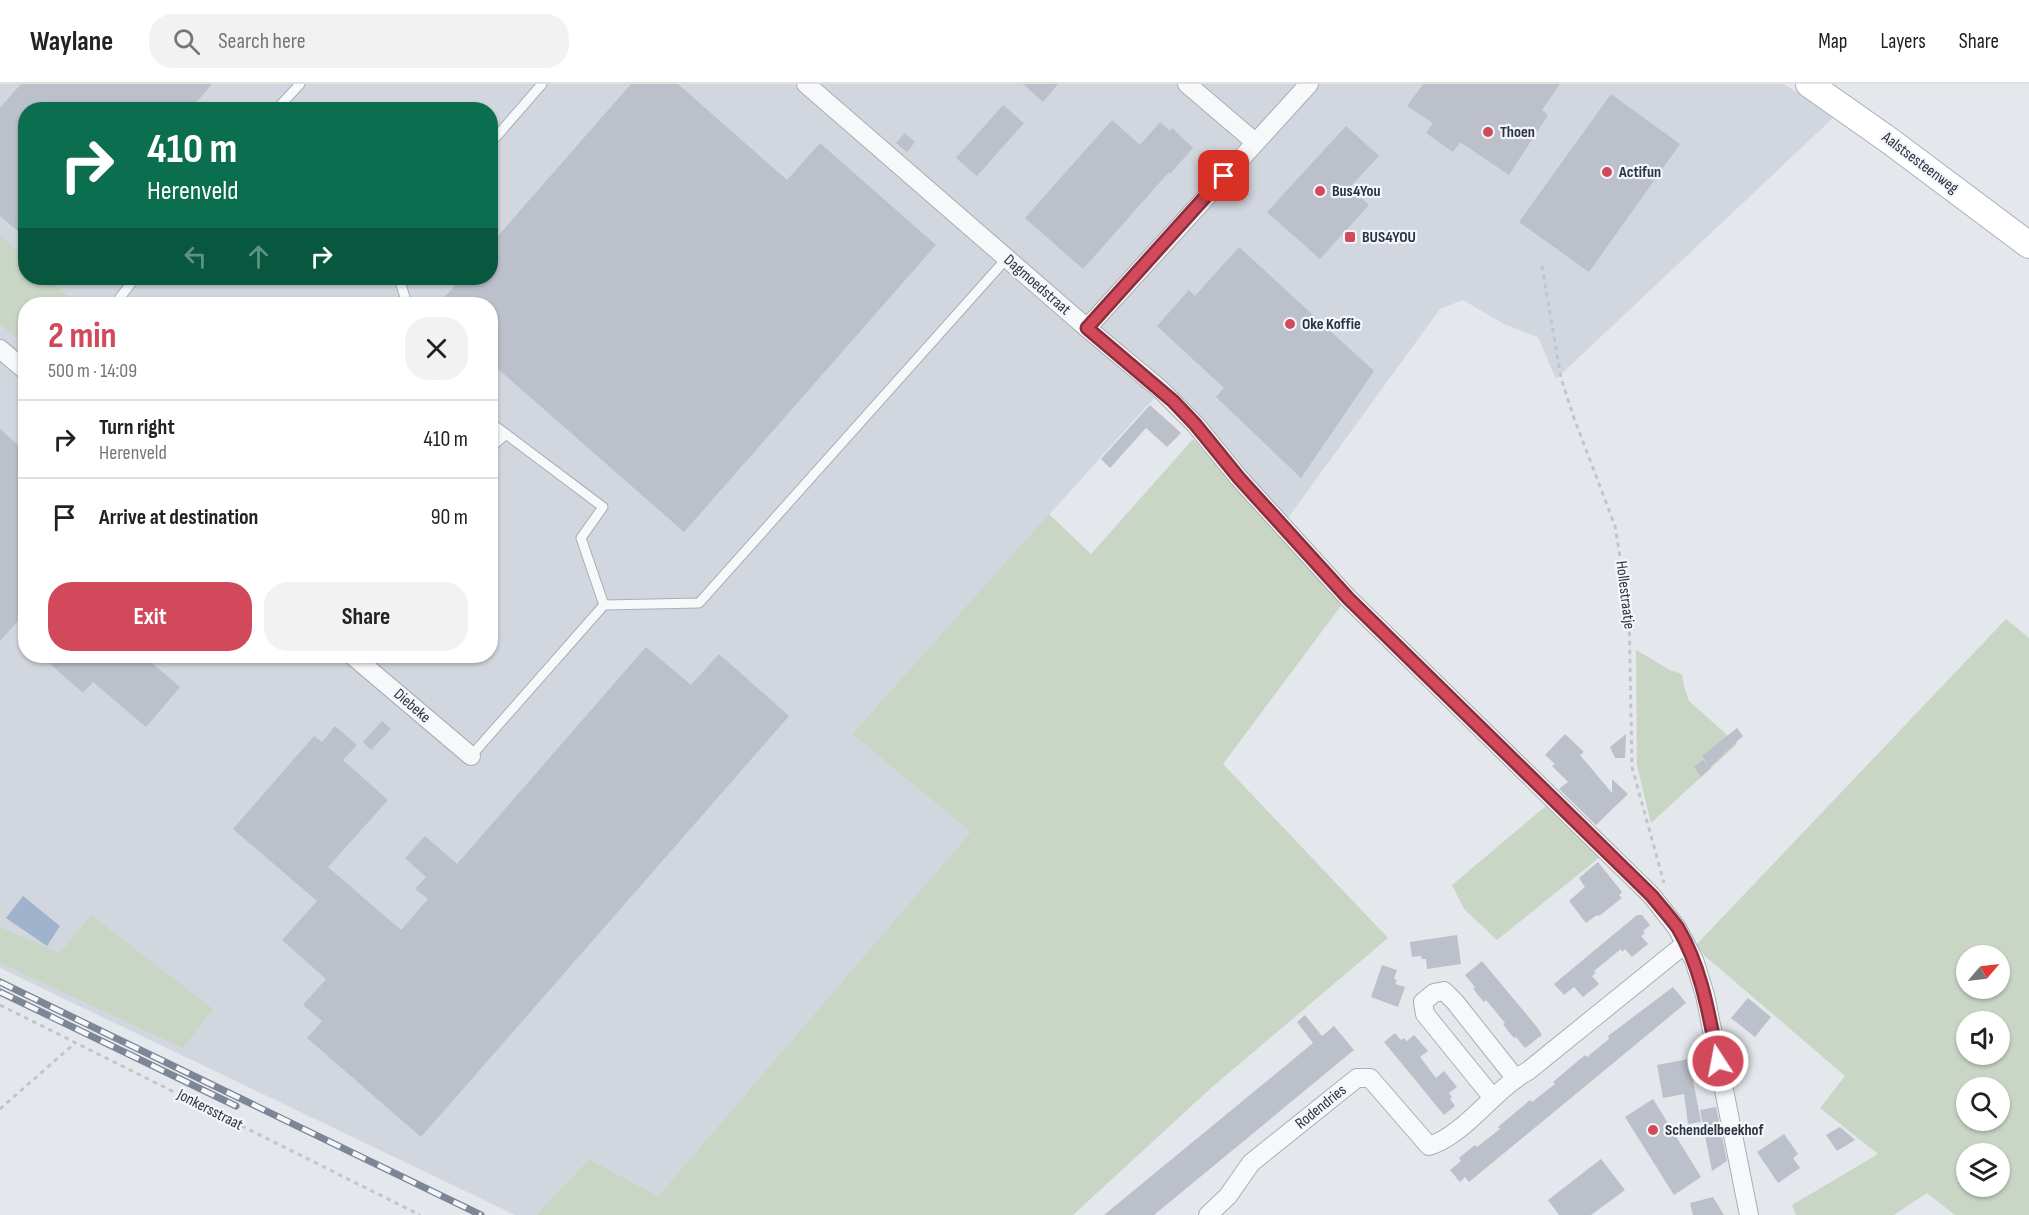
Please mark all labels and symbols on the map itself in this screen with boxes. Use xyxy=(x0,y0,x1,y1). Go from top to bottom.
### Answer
place label: Thoen xyxy=(1500,123,1535,142)
marker: Thoen xyxy=(1481,125,1495,139)
street label: Aalstsesteenweg xyxy=(1877,127,1962,198)
pin xyxy=(1198,150,1249,201)
place label: Actifun xyxy=(1618,163,1661,182)
marker: Actifun xyxy=(1600,165,1614,179)
place label: Bus4You xyxy=(1332,182,1380,201)
marker: Bus4You xyxy=(1313,184,1327,198)
place label: BUS4YOU xyxy=(1362,228,1416,247)
marker: BUS4YOU xyxy=(1343,230,1357,244)
street label: Dagmoedstraat xyxy=(1000,251,1074,319)
place label: Oke Koffie xyxy=(1302,315,1361,334)
marker: Oke Koffie xyxy=(1283,317,1297,331)
street label: Hollestraatje xyxy=(1611,560,1639,630)
street label: Diebeke xyxy=(390,685,434,727)
north arrow xyxy=(1956,945,2010,999)
position arrow xyxy=(1686,1029,1750,1093)
street label: Rodendries xyxy=(1292,1081,1351,1133)
street label: Jonkersstraat xyxy=(173,1085,246,1135)
place label: Schendelbeekhof xyxy=(1665,1121,1765,1140)
marker: Schendelbeekhof xyxy=(1646,1123,1660,1137)

